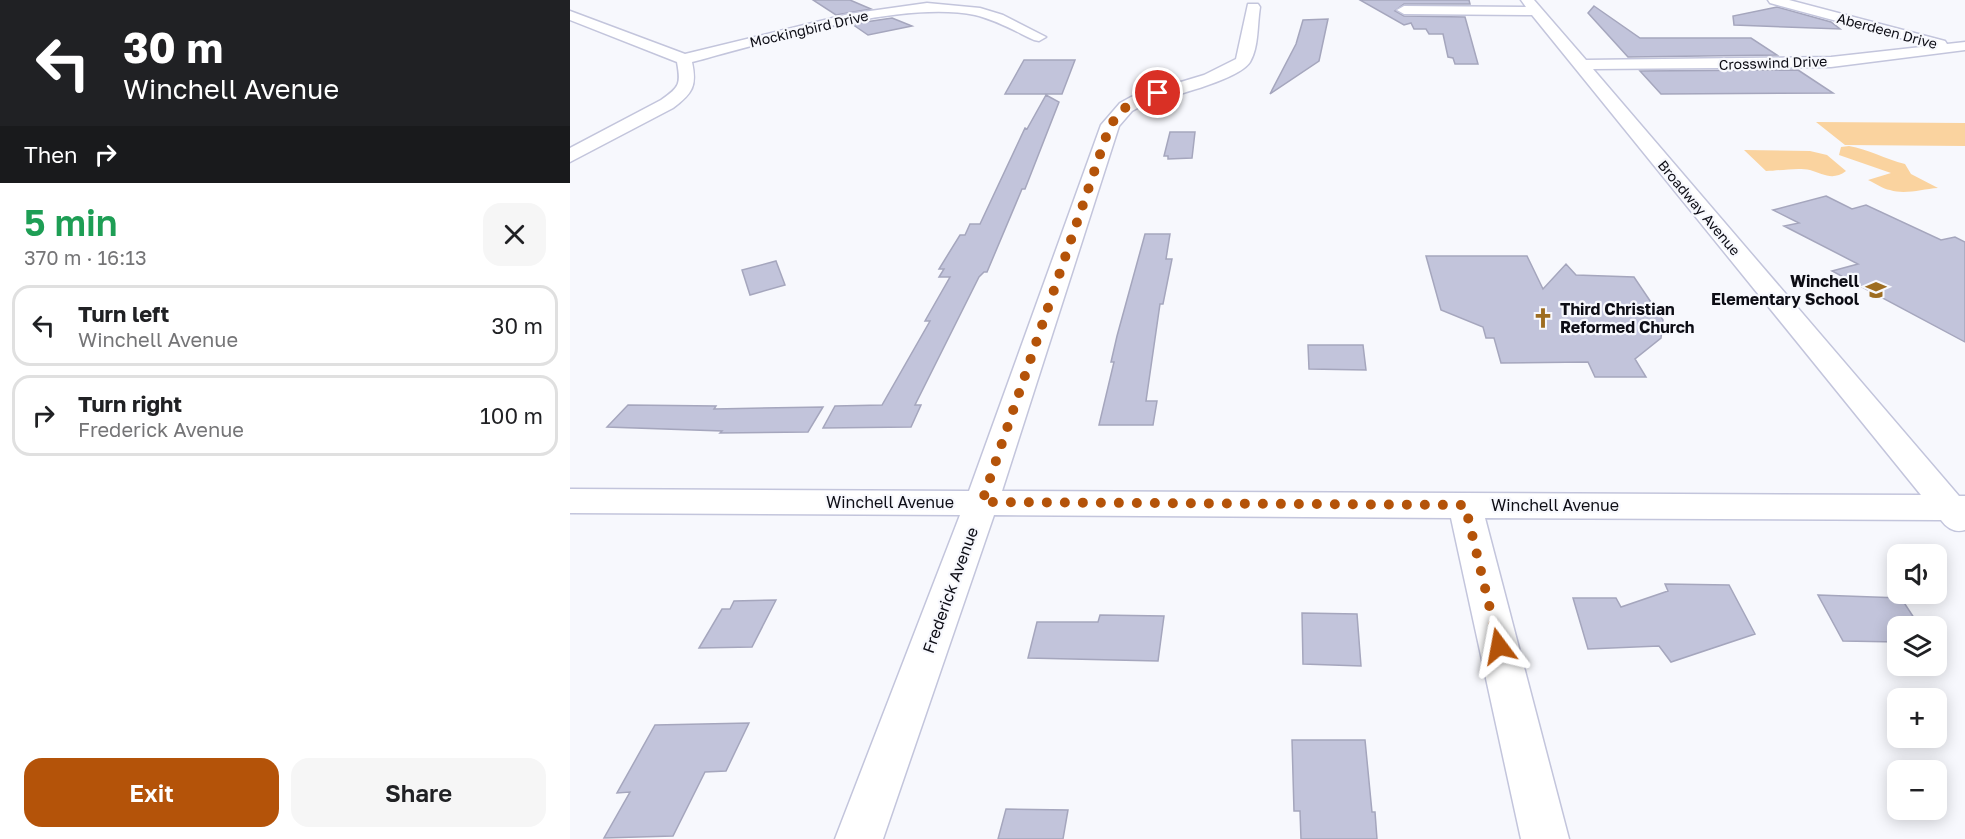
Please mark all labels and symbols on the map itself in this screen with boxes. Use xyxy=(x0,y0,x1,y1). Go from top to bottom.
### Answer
street label: Mockingbird Drive xyxy=(748,7,870,50)
street label: Aberdeen Drive xyxy=(1835,9,1939,52)
street label: Crosswind Drive xyxy=(1718,52,1828,73)
pin xyxy=(1132,67,1183,118)
street label: Broadway Avenue xyxy=(1655,157,1744,259)
place label: Winchell Elementary School xyxy=(1711,271,1860,309)
school or university icon: Winchell Elementary School xyxy=(1864,278,1888,302)
place label: Third Christian Reformed Church xyxy=(1560,299,1695,337)
church icon: Third Christian Reformed Church xyxy=(1531,306,1555,330)
street label: Winchell Avenue xyxy=(826,492,954,512)
street label: Winchell Avenue xyxy=(1491,495,1619,515)
street label: Frederick Avenue xyxy=(918,524,982,656)
position arrow xyxy=(1467,614,1531,678)

